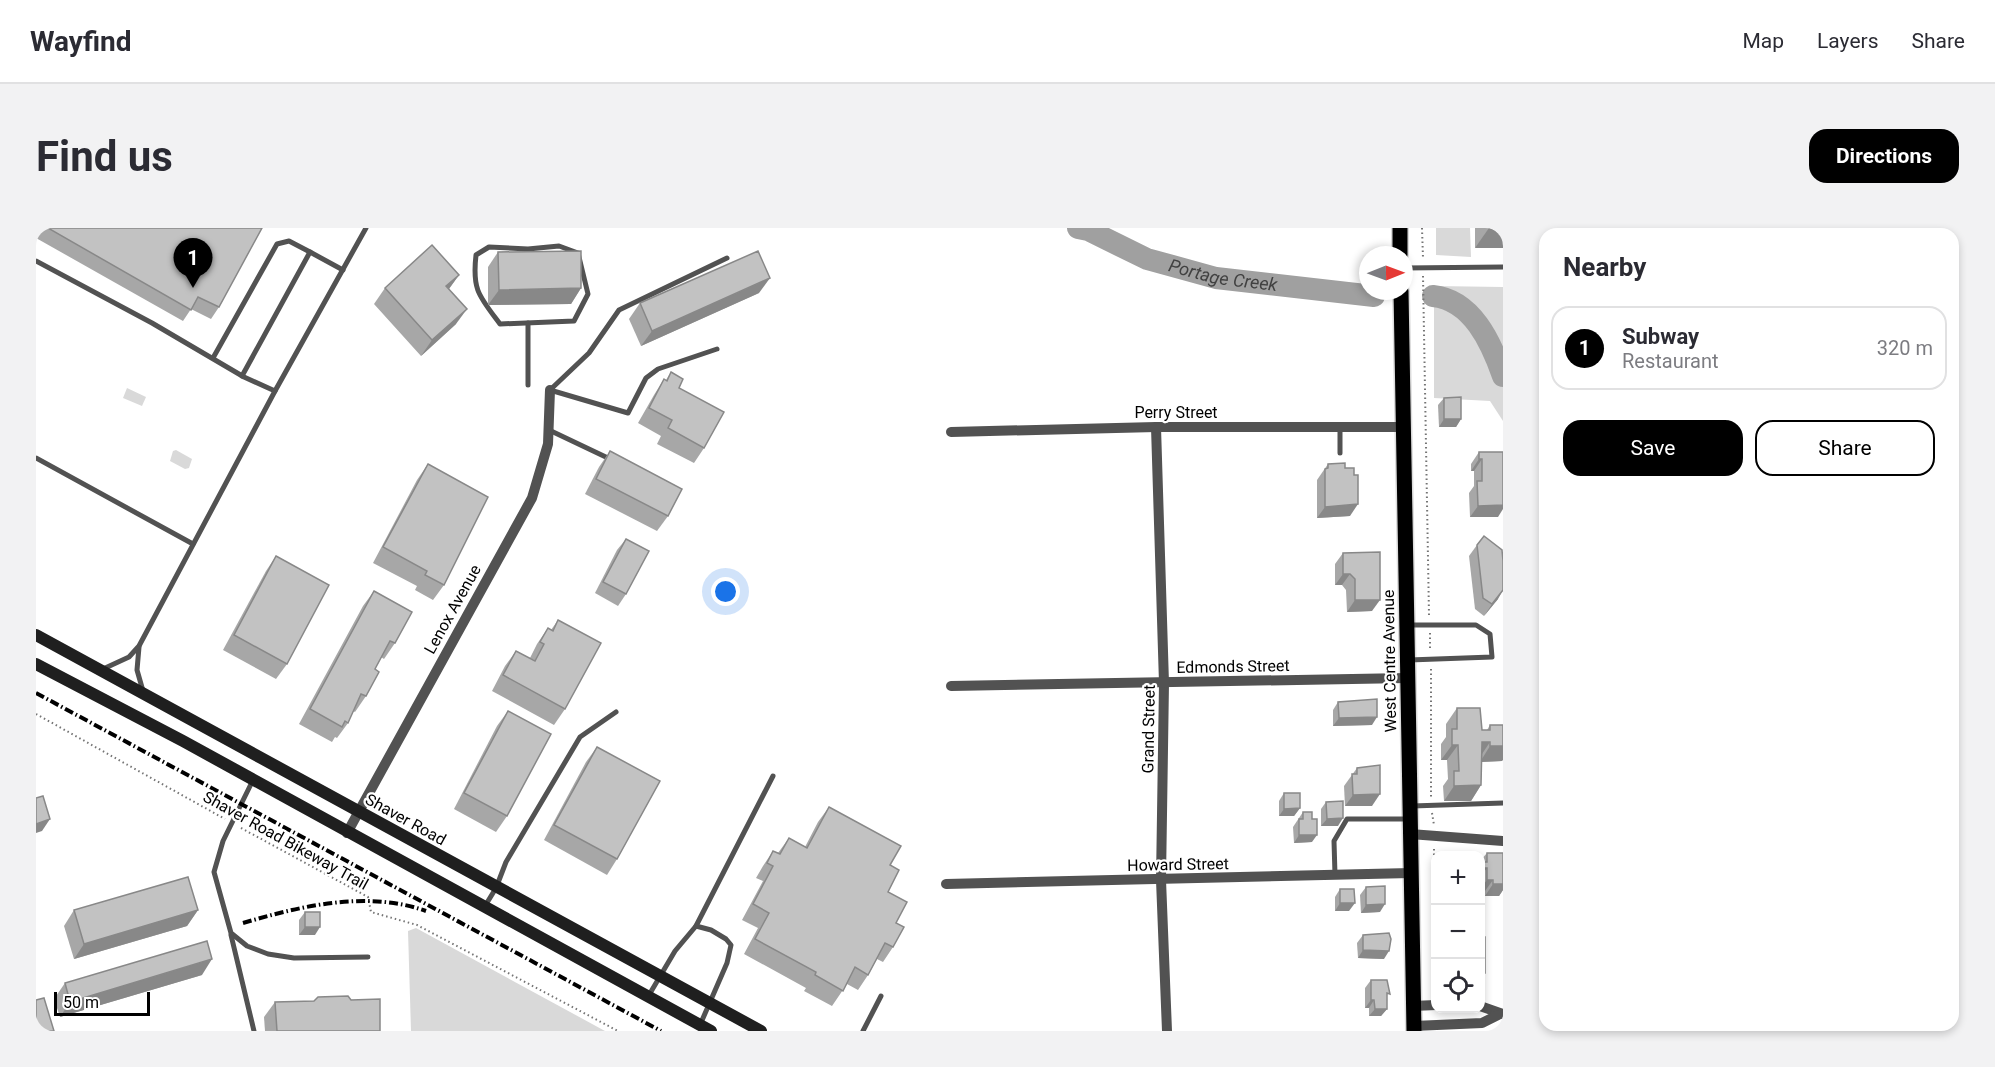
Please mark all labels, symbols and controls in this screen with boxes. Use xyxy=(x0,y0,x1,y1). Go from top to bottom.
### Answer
text: Wayfind xyxy=(30,25,131,58)
text: Map xyxy=(1742,29,1784,53)
text: Layers xyxy=(1817,29,1878,53)
text: Share xyxy=(1911,29,1965,53)
button: Directions xyxy=(1809,129,1959,183)
text: Find us xyxy=(36,132,173,181)
pin: 1 xyxy=(174,238,212,288)
north arrow xyxy=(1359,246,1413,300)
text: Nearby xyxy=(1563,252,1646,282)
water label: Portage Creek xyxy=(1166,254,1280,295)
text: Subway xyxy=(1622,324,1699,349)
text: 1 xyxy=(1579,336,1590,360)
text: 320 m xyxy=(1877,336,1933,360)
text: Restaurant xyxy=(1622,349,1719,373)
street label: Perry Street xyxy=(1134,403,1218,422)
button: Save xyxy=(1563,420,1743,476)
button: Share xyxy=(1755,420,1935,476)
street label: Lenox Avenue xyxy=(420,561,485,657)
your location xyxy=(711,577,740,606)
street label: West Centre Avenue xyxy=(1379,589,1400,733)
street label: Edmonds Street xyxy=(1176,656,1290,677)
street label: Grand Street xyxy=(1138,684,1159,774)
street label: Shaver Road Bikeway Trail xyxy=(200,787,372,894)
street label: Shaver Road xyxy=(362,790,449,849)
map controls xyxy=(1431,851,1485,1013)
button: + xyxy=(1431,851,1485,905)
street label: Howard Street xyxy=(1127,854,1229,875)
button: − xyxy=(1431,905,1485,959)
button: locate xyxy=(1431,959,1485,1013)
scale bar xyxy=(54,989,150,1016)
text: 50 m xyxy=(63,993,99,1012)

